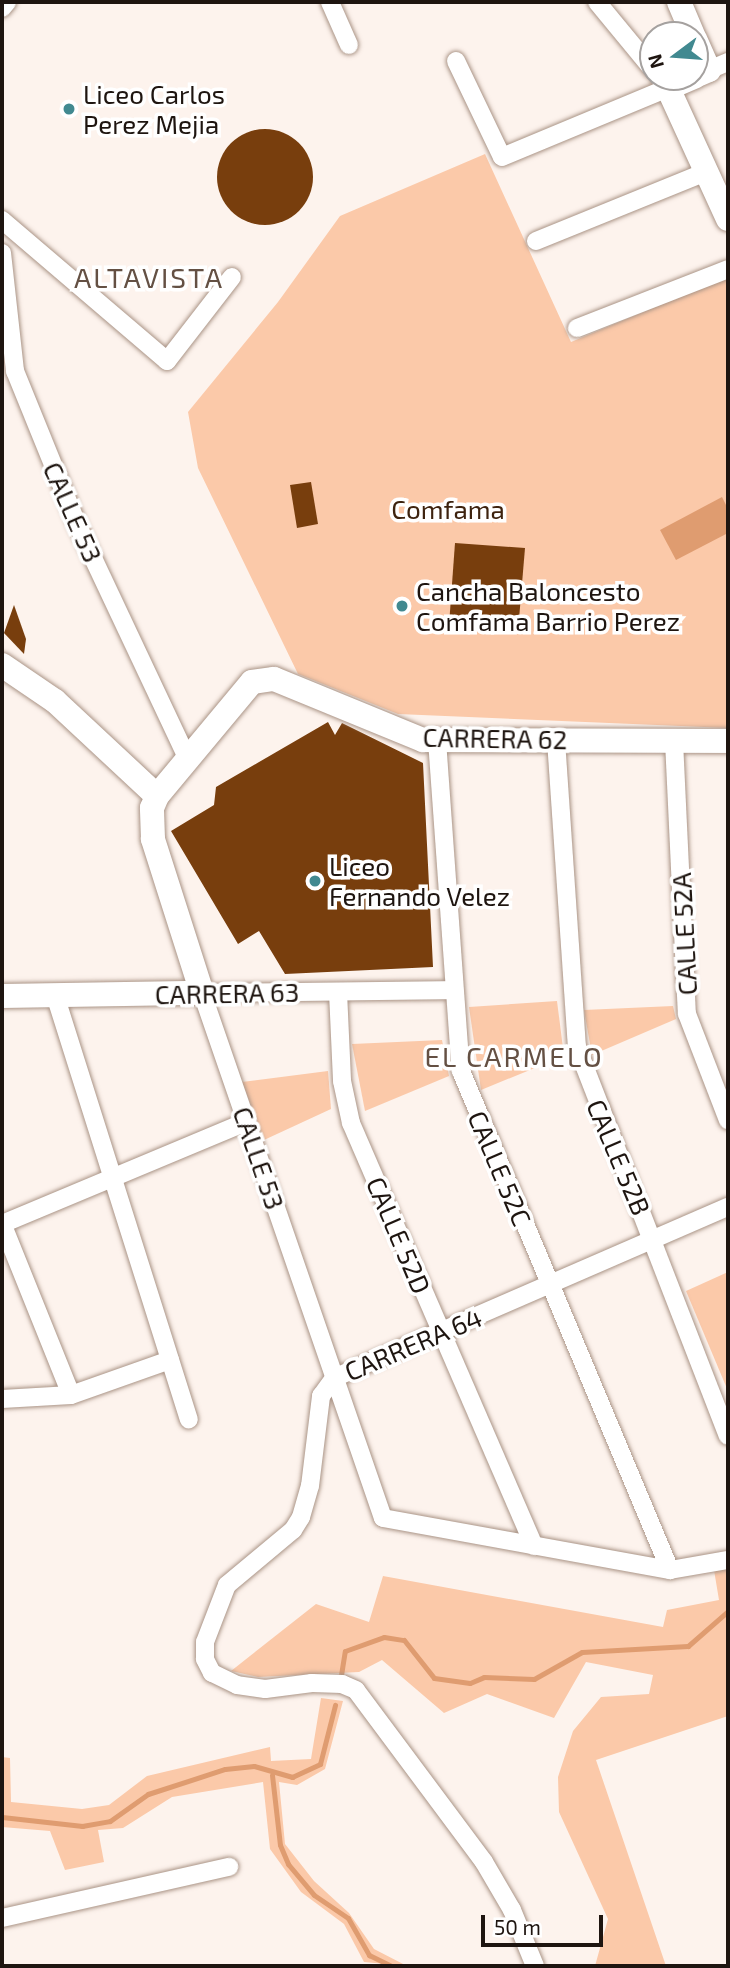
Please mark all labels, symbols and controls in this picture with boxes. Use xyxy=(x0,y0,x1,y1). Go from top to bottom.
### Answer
north arrow xyxy=(639,21,709,91)
text: N xyxy=(642,52,668,71)
place label: Liceo Carlos Perez Mejia xyxy=(83,78,225,140)
marker: Liceo Carlos Perez Mejia xyxy=(61,101,77,117)
district label: ALTAVISTA xyxy=(75,260,223,294)
street label: CALLE 53 xyxy=(37,457,109,567)
park label: Comfama xyxy=(391,493,505,525)
place label: Cancha Baloncesto Comfama Barrio Perez xyxy=(416,575,680,636)
marker: Cancha Baloncesto Comfama Barrio Perez xyxy=(394,598,410,614)
street label: CARRERA 62 xyxy=(422,721,568,755)
place label: Liceo Fernando Velez xyxy=(329,850,511,912)
street label: CALLE 52A xyxy=(665,872,703,996)
marker: Liceo Fernando Velez xyxy=(307,873,323,889)
street label: CARRERA 63 xyxy=(154,976,300,1010)
district label: EL CARMELO xyxy=(425,1039,603,1073)
street label: CALLE 52B xyxy=(581,1094,657,1220)
street label: CALLE 53 xyxy=(227,1103,291,1213)
street label: CALLE 52C xyxy=(462,1106,538,1230)
street label: CALLE 52D xyxy=(360,1172,438,1298)
street label: CARRERA 64 xyxy=(339,1301,487,1387)
scale bar xyxy=(485,1902,608,1946)
text: 50 m xyxy=(494,1914,541,1939)

